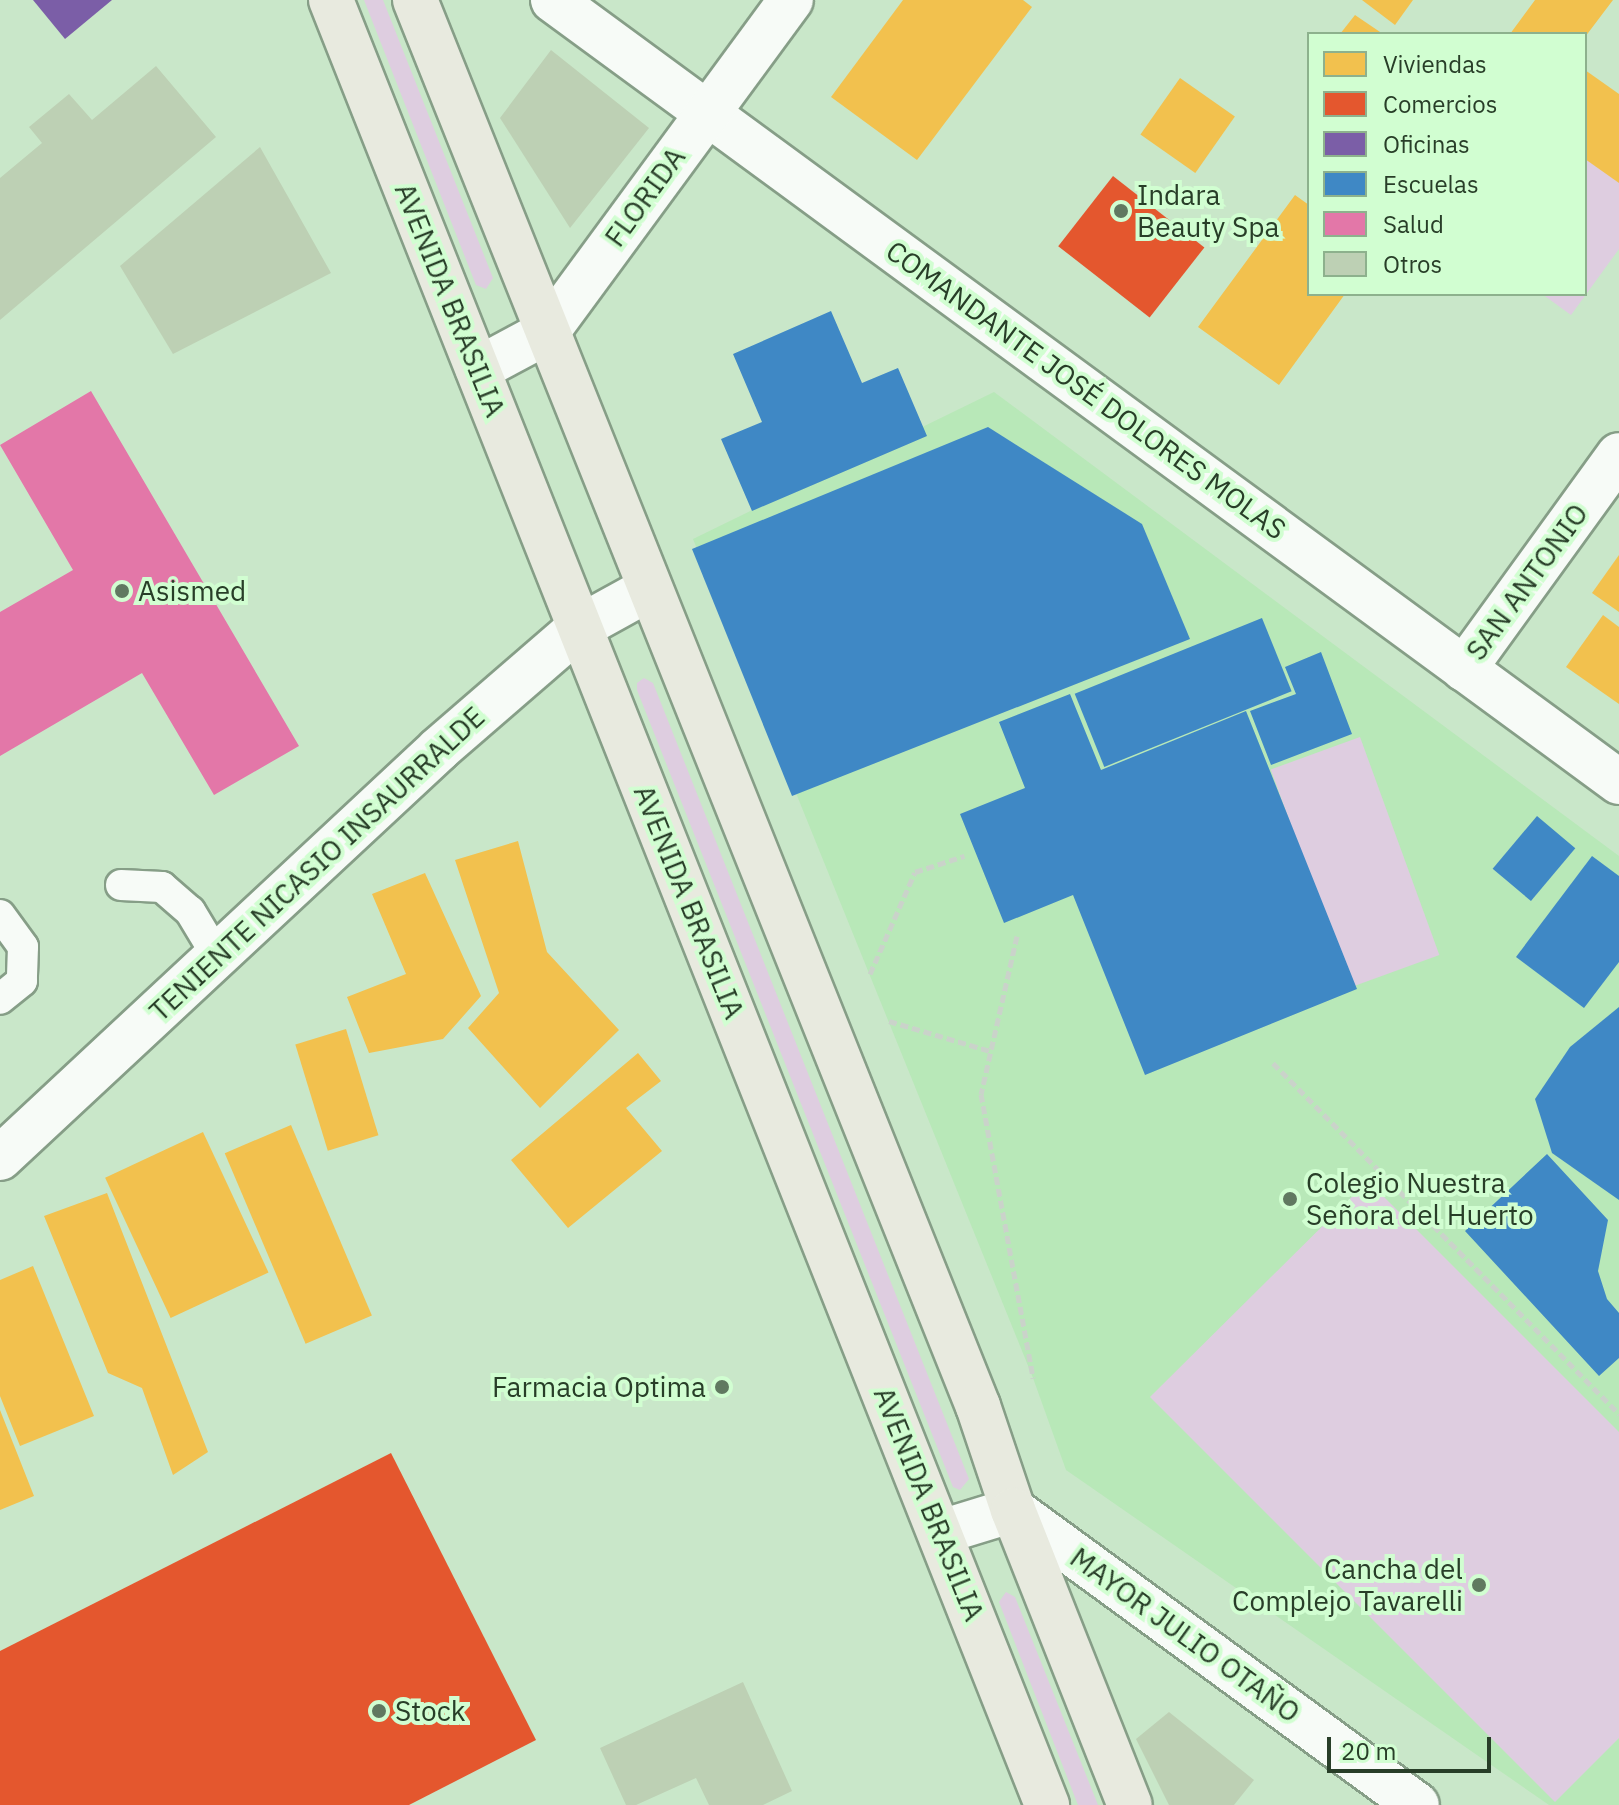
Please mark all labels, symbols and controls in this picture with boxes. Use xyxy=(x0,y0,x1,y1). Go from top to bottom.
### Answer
legend xyxy=(1307,32,1587,296)
text: Viviendas xyxy=(1383,48,1487,80)
text: Comercios xyxy=(1383,88,1497,120)
text: Oficinas xyxy=(1383,128,1470,160)
street label: FLORIDA xyxy=(598,141,692,253)
text: Escuelas xyxy=(1383,168,1479,200)
street label: AVENIDA BRASILIA xyxy=(388,178,512,422)
place label: Indara Beauty Spa xyxy=(1137,178,1279,244)
marker: Indara Beauty Spa xyxy=(1112,202,1130,220)
text: Salud xyxy=(1383,208,1444,240)
street label: COMANDANTE JOSÉ DOLORES MOLAS xyxy=(880,234,1292,546)
text: Otros xyxy=(1383,248,1442,280)
street label: SAN ANTONIO xyxy=(1459,498,1595,666)
place label: Asismed xyxy=(138,574,246,608)
marker: Asismed xyxy=(113,582,131,600)
street label: TENIENTE NICASIO INSAURRALDE xyxy=(143,700,491,1028)
street label: AVENIDA BRASILIA xyxy=(627,780,751,1024)
place label: Colegio Nuestra Señora del Huerto xyxy=(1306,1166,1534,1232)
marker: Colegio Nuestra Señora del Huerto xyxy=(1281,1190,1299,1208)
place label: Farmacia Optima xyxy=(492,1370,706,1404)
marker: Farmacia Optima xyxy=(713,1378,731,1396)
street label: AVENIDA BRASILIA xyxy=(867,1382,991,1626)
street label: MAYOR JULIO OTAÑO xyxy=(1064,1541,1306,1729)
place label: Cancha del Complejo Tavarelli xyxy=(1232,1552,1463,1618)
marker: Cancha del Complejo Tavarelli xyxy=(1470,1576,1488,1594)
place label: Stock xyxy=(395,1694,466,1728)
marker: Stock xyxy=(370,1702,388,1720)
scale bar xyxy=(1331,1721,1495,1771)
text: 20 m xyxy=(1341,1735,1396,1767)

